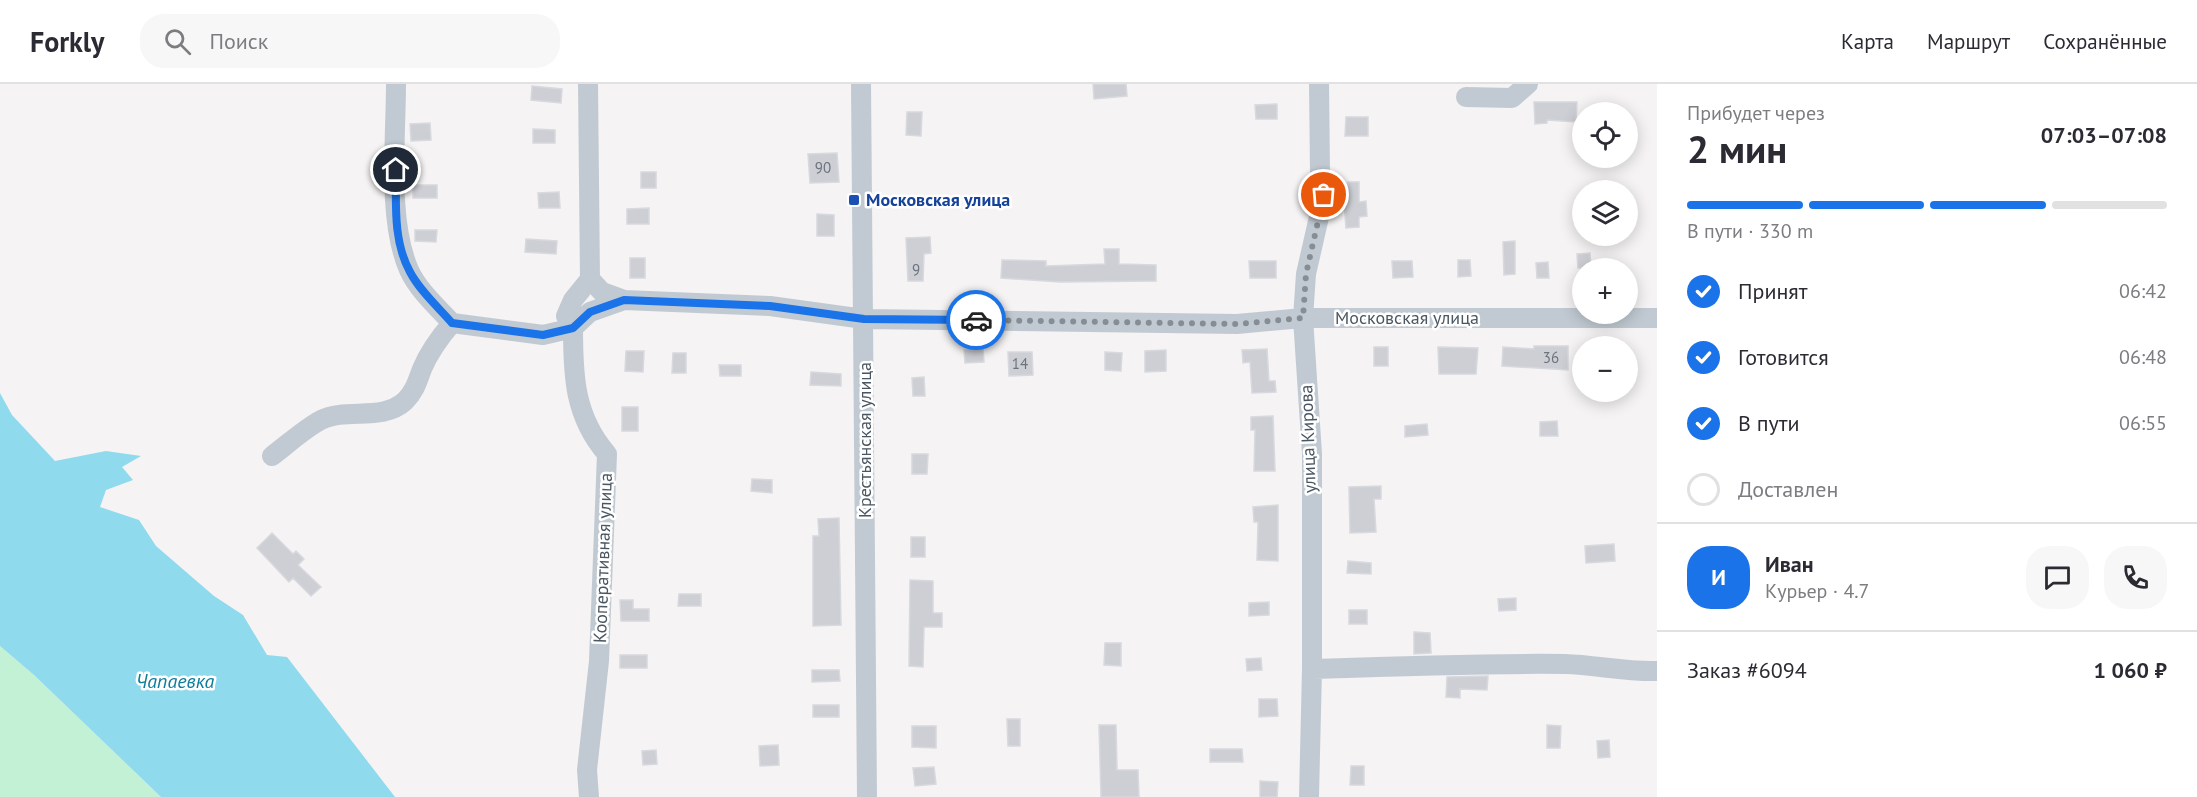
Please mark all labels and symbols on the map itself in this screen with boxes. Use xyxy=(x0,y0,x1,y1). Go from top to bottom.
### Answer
pin xyxy=(370,144,421,195)
house number: 90 xyxy=(815,158,831,177)
pin xyxy=(1298,169,1349,220)
place label: Московская улица xyxy=(866,188,1010,211)
marker: Московская улица xyxy=(847,193,861,207)
house number: 9 xyxy=(912,260,920,279)
courier xyxy=(946,290,1006,350)
street label: Московская улица xyxy=(1335,306,1479,329)
house number: 36 xyxy=(1543,348,1559,367)
house number: 14 xyxy=(1012,354,1028,373)
street label: Крестьянская улица xyxy=(853,362,876,518)
street label: улица Кирова xyxy=(1294,384,1321,494)
street label: Кооперативная улица xyxy=(588,472,617,644)
water label: Чапаевка xyxy=(136,668,214,694)

